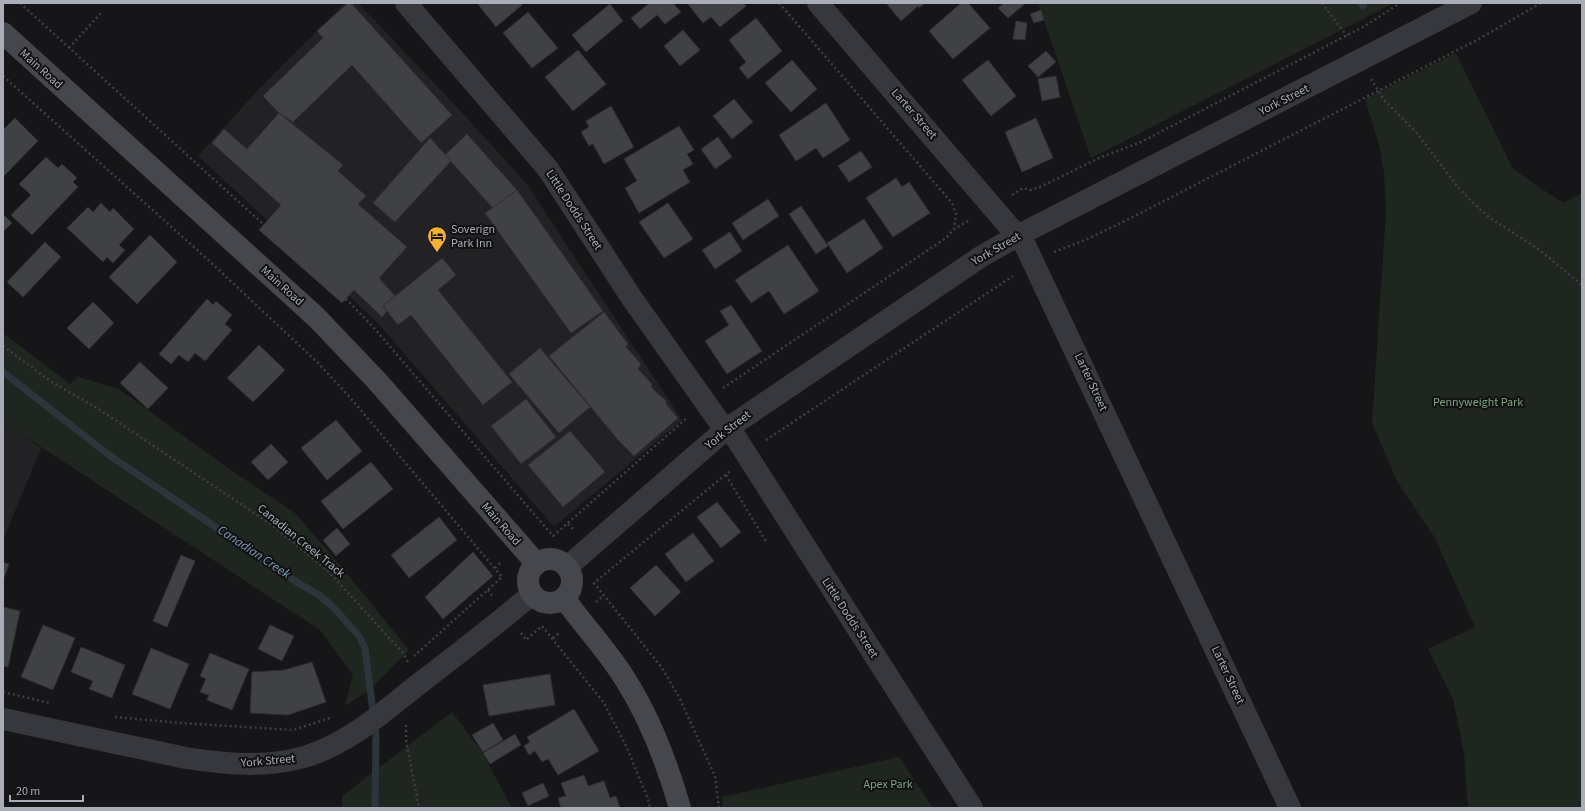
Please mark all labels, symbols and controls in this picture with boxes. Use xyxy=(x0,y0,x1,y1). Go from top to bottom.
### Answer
street label: Main Road xyxy=(16,45,66,93)
street label: York Street xyxy=(1255,80,1312,120)
street label: Larter Street xyxy=(887,85,941,143)
street label: Little Dodds Street xyxy=(542,166,606,254)
place label: Soverign Park Inn xyxy=(451,221,495,252)
hotel icon: Soverign Park Inn xyxy=(426,225,448,253)
street label: York Street xyxy=(967,228,1024,270)
street label: Main Road xyxy=(257,262,307,310)
street label: Larter Street xyxy=(1070,350,1112,414)
park label: Pennyweight Park xyxy=(1433,394,1523,411)
street label: York Street xyxy=(701,407,755,454)
street label: Main Road xyxy=(477,499,525,549)
street label: Canadian Creek Track xyxy=(254,501,348,581)
water label: Canadian Creek xyxy=(215,522,293,582)
street label: Little Dodds Street xyxy=(818,574,882,662)
street label: Larter Street xyxy=(1207,643,1249,707)
street label: York Street xyxy=(239,750,296,772)
park label: Apex Park xyxy=(863,776,913,793)
scale bar xyxy=(10,777,83,803)
text: 20 m xyxy=(16,783,40,800)

